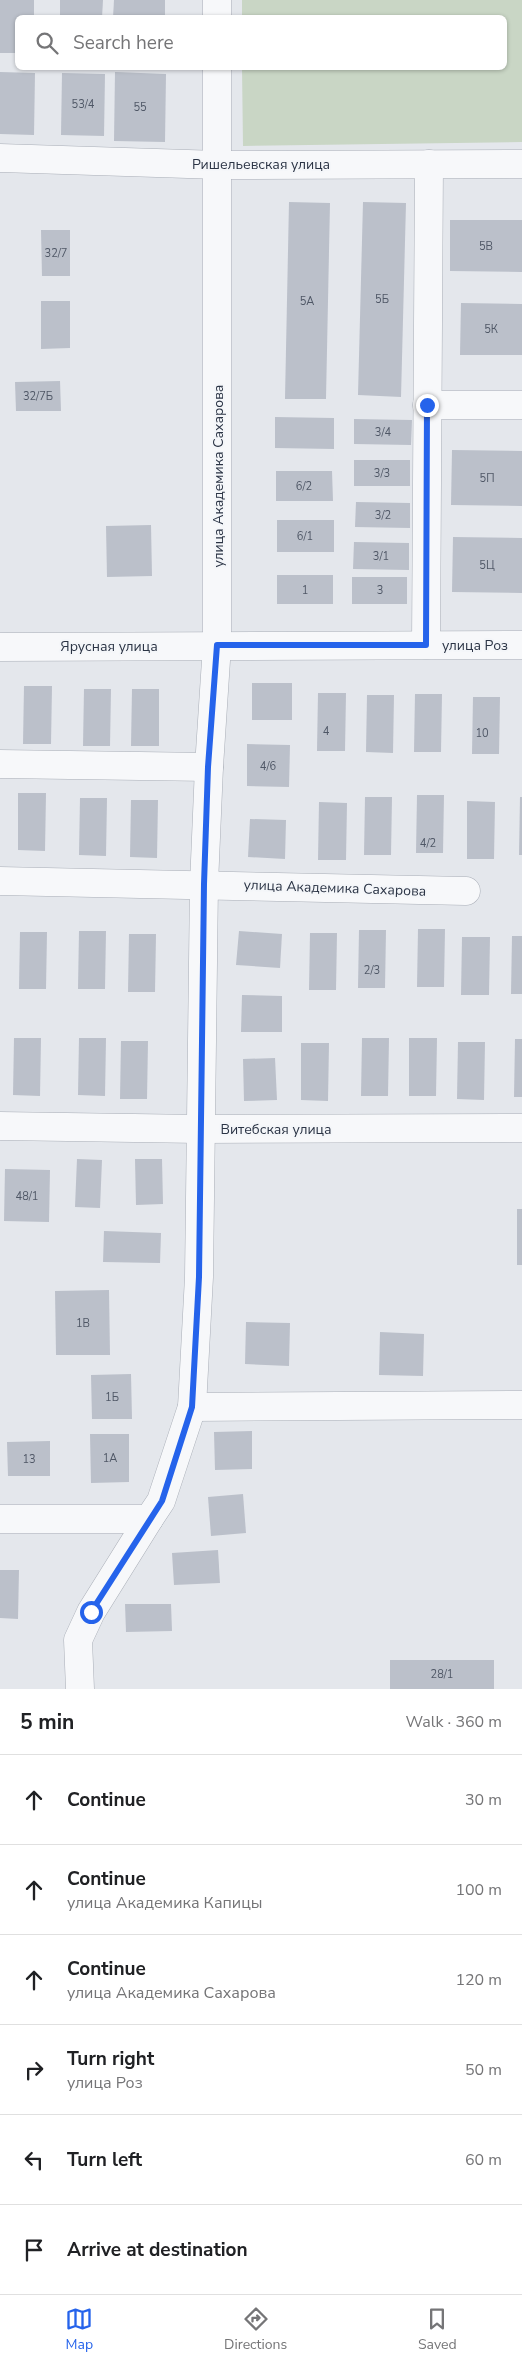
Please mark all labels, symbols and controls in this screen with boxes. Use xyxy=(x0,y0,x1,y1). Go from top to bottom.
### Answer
search box xyxy=(15,15,507,70)
icon: search xyxy=(33,29,61,57)
text: Search here xyxy=(73,30,174,56)
house number: 53/4 xyxy=(72,97,95,112)
house number: 55 xyxy=(133,100,147,115)
street label: Ришельевская улица xyxy=(192,155,330,174)
house number: 5В xyxy=(479,239,493,254)
house number: 32/7 xyxy=(45,246,67,261)
house number: 5Б xyxy=(375,292,389,307)
house number: 5А xyxy=(300,294,314,309)
house number: 5К xyxy=(484,322,498,337)
street label: улица Академика Сахарова xyxy=(209,385,228,567)
house number: 32/7Б xyxy=(23,389,53,404)
route end xyxy=(416,394,439,417)
house number: 3/4 xyxy=(375,425,392,440)
house number: 3/3 xyxy=(374,466,390,481)
house number: 5П xyxy=(480,471,494,486)
house number: 6/2 xyxy=(296,479,312,494)
house number: 3/2 xyxy=(375,508,391,523)
house number: 6/1 xyxy=(297,529,313,544)
house number: 3/1 xyxy=(373,549,389,564)
house number: 5Ц xyxy=(479,558,495,573)
house number: 1 xyxy=(302,583,308,598)
house number: 3 xyxy=(377,583,383,598)
street label: улица Роз xyxy=(442,636,508,655)
street label: Ярусная улица xyxy=(60,637,158,656)
house number: 4 xyxy=(323,724,330,739)
house number: 10 xyxy=(475,726,489,741)
house number: 4/6 xyxy=(260,759,277,774)
house number: 4/2 xyxy=(420,836,436,851)
street label: улица Академика Сахарова xyxy=(243,875,427,901)
house number: 2/3 xyxy=(364,963,380,978)
street label: Витебская улица xyxy=(220,1120,332,1139)
house number: 48/1 xyxy=(16,1189,38,1204)
house number: 1В xyxy=(76,1316,90,1331)
house number: 1Б xyxy=(105,1390,119,1405)
house number: 1А xyxy=(103,1451,117,1466)
house number: 13 xyxy=(22,1452,36,1467)
route start xyxy=(80,1601,103,1624)
house number: 28/1 xyxy=(431,1667,453,1682)
text: 5 min xyxy=(20,1708,74,1736)
text: Walk · 360 m xyxy=(406,1711,502,1733)
icon: ahead xyxy=(20,1786,48,1814)
text: Continue xyxy=(67,1787,146,1813)
text: 30 m xyxy=(465,1789,502,1811)
text: Continue xyxy=(67,1866,146,1892)
icon: ahead xyxy=(20,1876,48,1904)
text: 100 m xyxy=(455,1879,502,1901)
text: улица Академика Капицы xyxy=(67,1892,262,1914)
text: Continue xyxy=(67,1956,146,1982)
icon: ahead xyxy=(20,1966,48,1994)
text: 120 m xyxy=(455,1969,502,1991)
text: улица Академика Сахарова xyxy=(67,1982,276,2004)
text: Turn right xyxy=(67,2046,154,2072)
icon: right xyxy=(20,2056,48,2084)
text: 50 m xyxy=(465,2059,502,2081)
text: улица Роз xyxy=(67,2072,143,2094)
icon: left xyxy=(20,2146,48,2174)
text: Turn left xyxy=(67,2147,142,2173)
text: 60 m xyxy=(465,2149,502,2171)
icon: arrive xyxy=(20,2236,48,2264)
text: Arrive at destination xyxy=(67,2237,248,2263)
tab: Map xyxy=(65,2305,93,2354)
tab: Directions xyxy=(224,2305,287,2354)
tab: Saved xyxy=(418,2305,457,2354)

